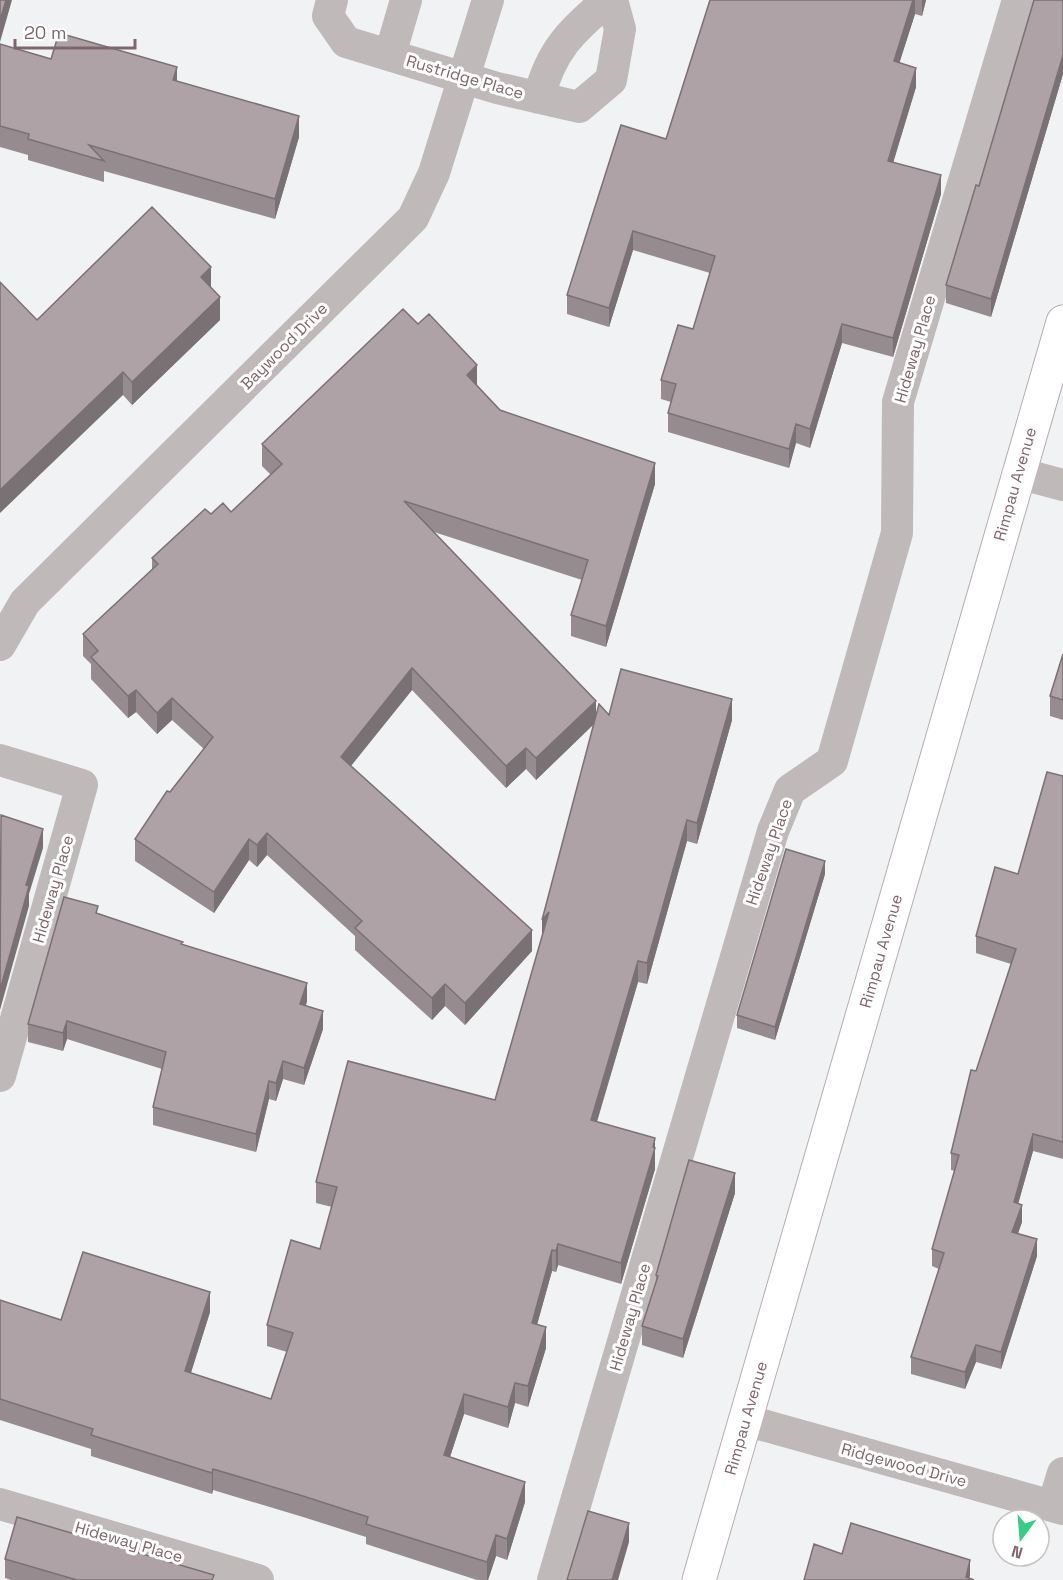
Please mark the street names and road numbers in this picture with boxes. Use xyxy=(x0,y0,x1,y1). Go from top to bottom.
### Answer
street label: Rustridge Place xyxy=(404,50,526,104)
street label: Hideway Place xyxy=(890,293,940,405)
street label: Baywood Drive xyxy=(236,298,332,394)
street label: Rimpau Avenue xyxy=(989,425,1041,543)
street label: Hideway Place xyxy=(741,796,797,908)
street label: Hideway Place xyxy=(28,833,78,945)
street label: Rimpau Avenue xyxy=(855,892,907,1010)
street label: Hideway Place xyxy=(605,1261,655,1373)
street label: Rimpau Avenue xyxy=(720,1359,772,1477)
street label: Ridgewood Drive xyxy=(839,1438,969,1492)
street label: Hideway Place xyxy=(73,1517,185,1567)

